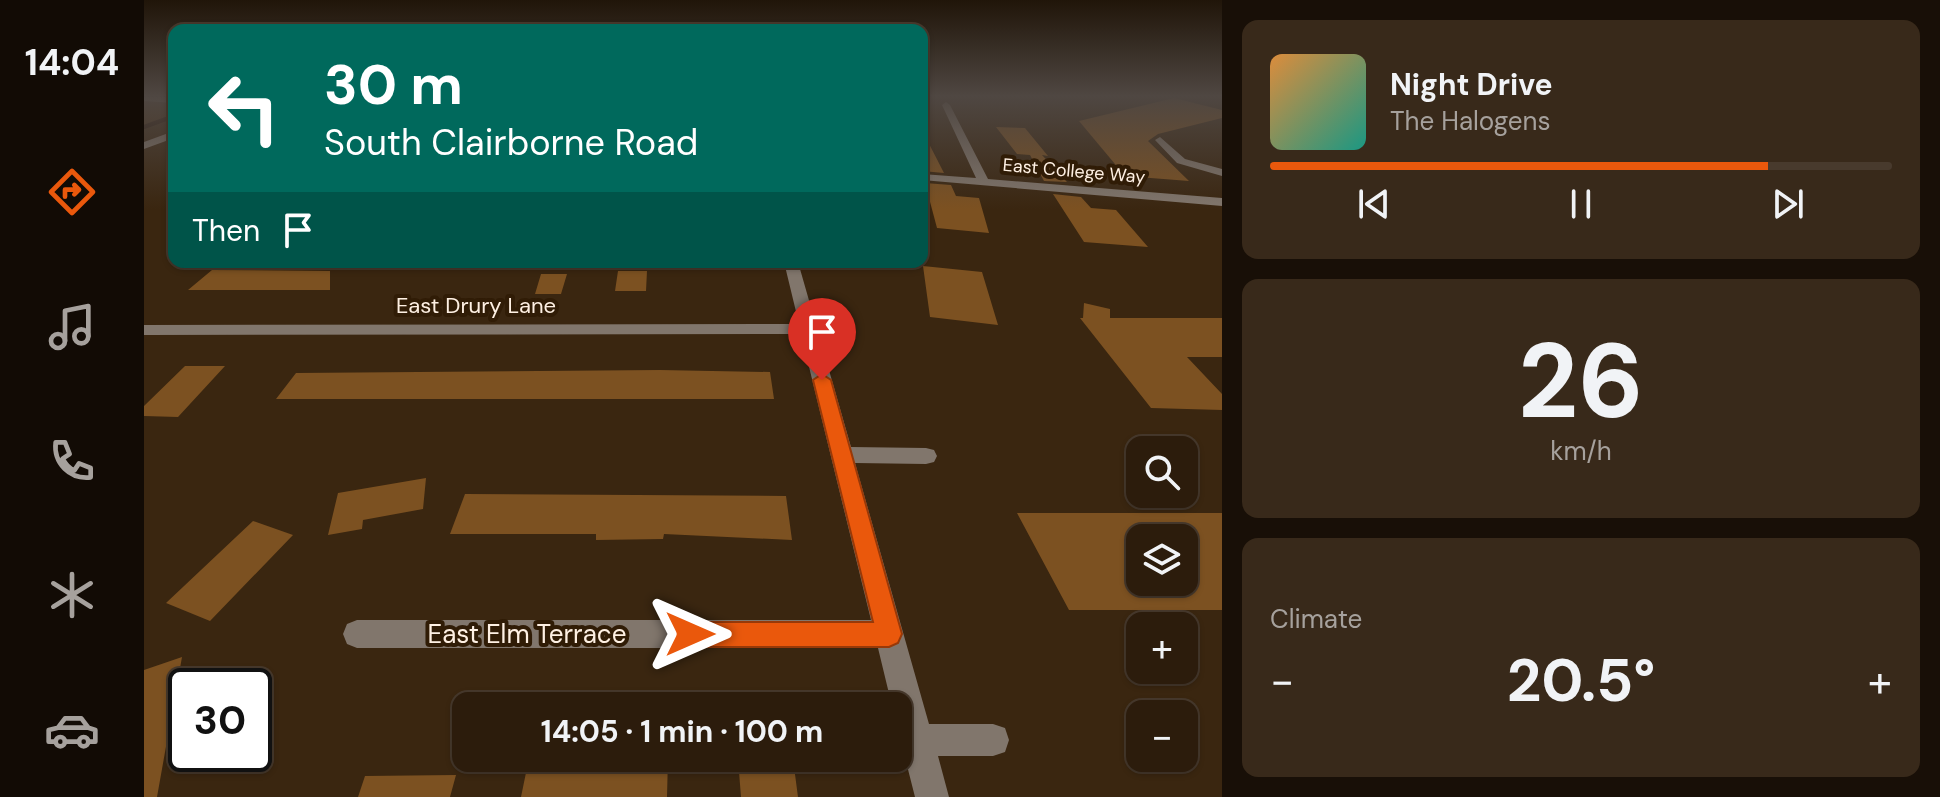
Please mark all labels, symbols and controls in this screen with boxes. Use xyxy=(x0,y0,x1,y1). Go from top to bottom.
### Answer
text: 14:04 xyxy=(25,39,119,86)
text: 30 m xyxy=(324,48,463,121)
icon: left xyxy=(192,56,296,160)
text: Night Drive xyxy=(1390,65,1553,104)
text: The Halogens xyxy=(1390,104,1550,138)
text: South Clairborne Road xyxy=(324,119,698,166)
street label: East College Way xyxy=(1002,153,1146,189)
icon: directions xyxy=(44,164,100,220)
icon: previous xyxy=(1352,182,1396,226)
icon: pause xyxy=(1559,182,1603,226)
icon: next xyxy=(1766,182,1810,226)
icon: arrive xyxy=(276,208,320,252)
text: Then xyxy=(192,211,260,250)
street label: East Drury Lane xyxy=(396,291,556,320)
pin xyxy=(788,298,856,380)
icon: music xyxy=(44,299,100,355)
icon: arrive xyxy=(800,310,844,354)
text: 26 xyxy=(1518,314,1644,449)
icon: phone xyxy=(44,433,100,489)
text: km/h xyxy=(1550,434,1612,468)
map controls xyxy=(1126,436,1198,772)
button: search xyxy=(1126,436,1198,508)
button: layers xyxy=(1126,524,1198,596)
icon: climate xyxy=(44,567,100,623)
position arrow xyxy=(648,592,732,676)
text: Climate xyxy=(1270,602,1362,636)
button: + xyxy=(1126,612,1198,684)
street label: East Elm Terrace xyxy=(427,617,627,651)
text: 20.5° xyxy=(1507,641,1655,720)
text: − xyxy=(1270,652,1294,710)
text: + xyxy=(1868,652,1892,710)
speed limit sign: 30 xyxy=(168,668,272,772)
button: − xyxy=(1126,700,1198,772)
icon: car xyxy=(44,702,100,758)
text: 14:05 · 1 min · 100 m xyxy=(541,712,823,751)

